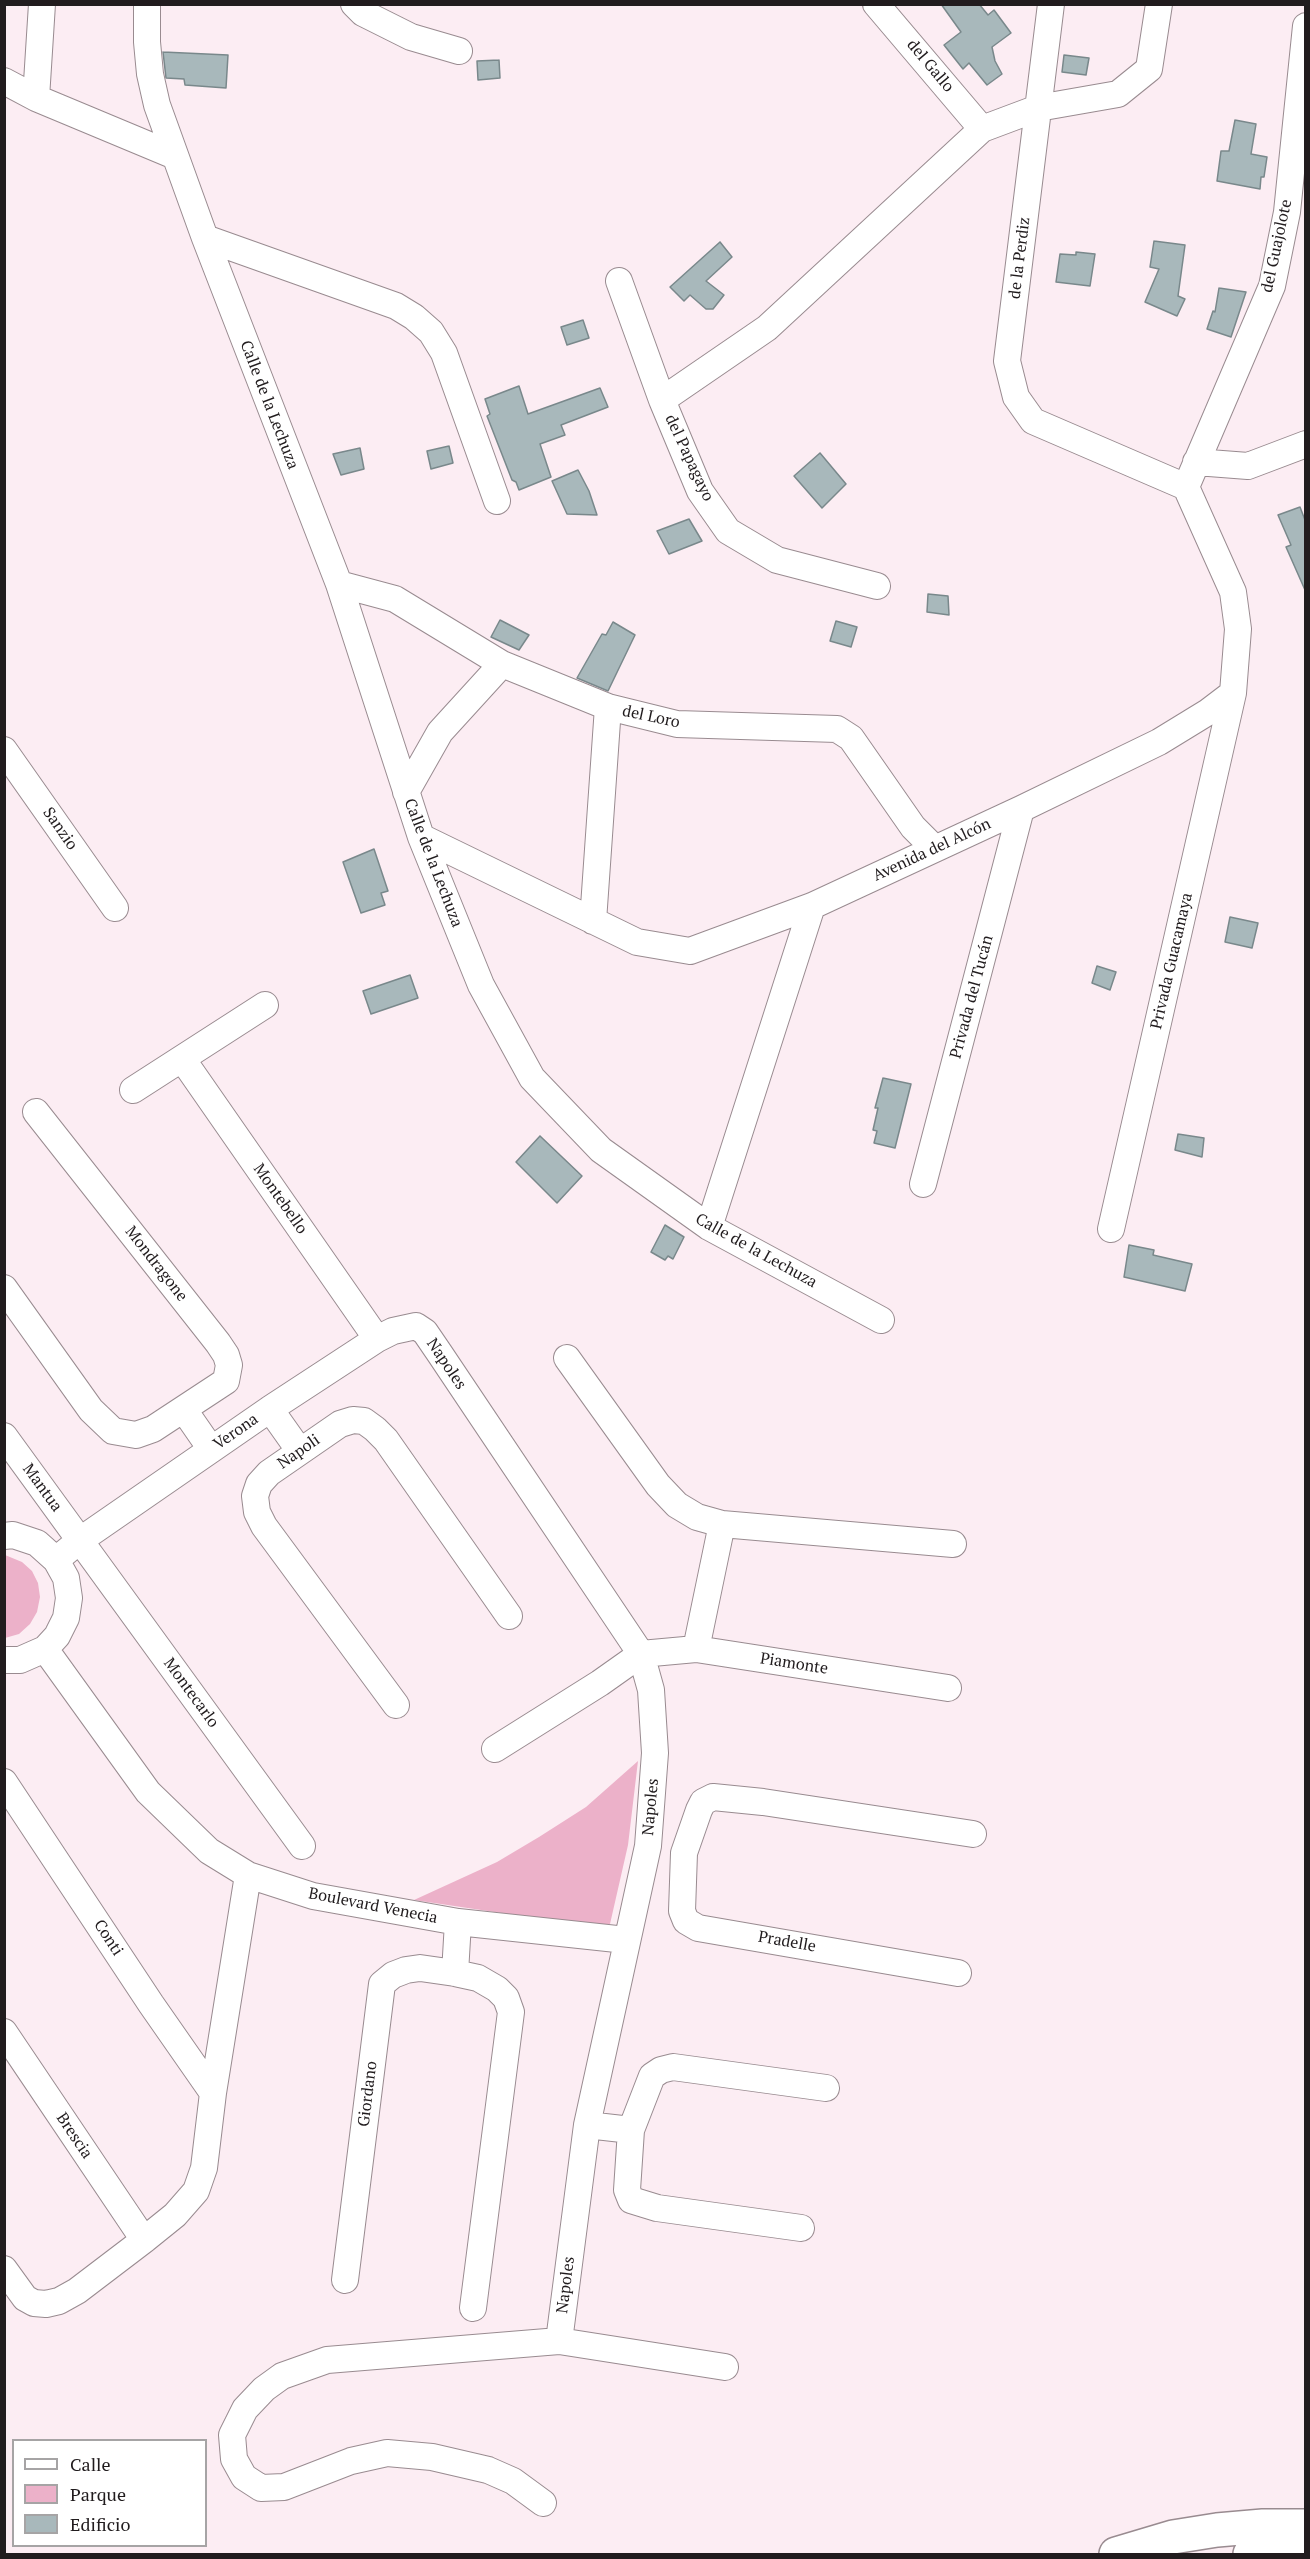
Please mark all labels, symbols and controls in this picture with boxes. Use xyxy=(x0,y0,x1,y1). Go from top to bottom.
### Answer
street label: del Gallo xyxy=(902,36,958,96)
street label: del Guajolote xyxy=(1258,198,1296,294)
street label: de la Perdiz xyxy=(1005,216,1035,300)
street label: Calle de la Lechuza xyxy=(236,338,302,472)
street label: del Papagayo xyxy=(661,412,717,504)
street label: del Loro xyxy=(621,702,681,732)
street label: Calle de la Lechuza xyxy=(400,796,466,930)
street label: Sanzio xyxy=(38,804,82,854)
street label: Avenida del Alcón xyxy=(870,814,994,886)
street label: Privada Guacamaya xyxy=(1147,891,1197,1031)
street label: Privada del Tucán xyxy=(946,933,998,1061)
street label: Montebello xyxy=(249,1160,311,1238)
street label: Calle de la Lechuza xyxy=(692,1210,820,1292)
street label: Mondragone xyxy=(121,1223,191,1305)
street label: Napoles xyxy=(422,1335,470,1393)
street label: Verona xyxy=(210,1410,262,1454)
street label: Napoli xyxy=(274,1431,324,1473)
street label: Mantua xyxy=(18,1460,66,1516)
street label: Piamonte xyxy=(759,1649,829,1679)
street label: Montecarlo xyxy=(159,1654,223,1732)
street label: Napoles xyxy=(639,1778,663,1836)
street label: Boulevard Venecia xyxy=(307,1884,439,1928)
street label: Conti xyxy=(89,1916,127,1960)
street label: Pradelle xyxy=(757,1927,817,1957)
street label: Giordano xyxy=(354,2060,382,2128)
street label: Brescia xyxy=(52,2109,96,2163)
street label: Napoles xyxy=(553,2255,579,2315)
legend xyxy=(12,2439,207,2547)
text: Calle xyxy=(70,2452,111,2476)
text: Parque xyxy=(70,2482,126,2506)
text: Edificio xyxy=(70,2512,130,2536)

